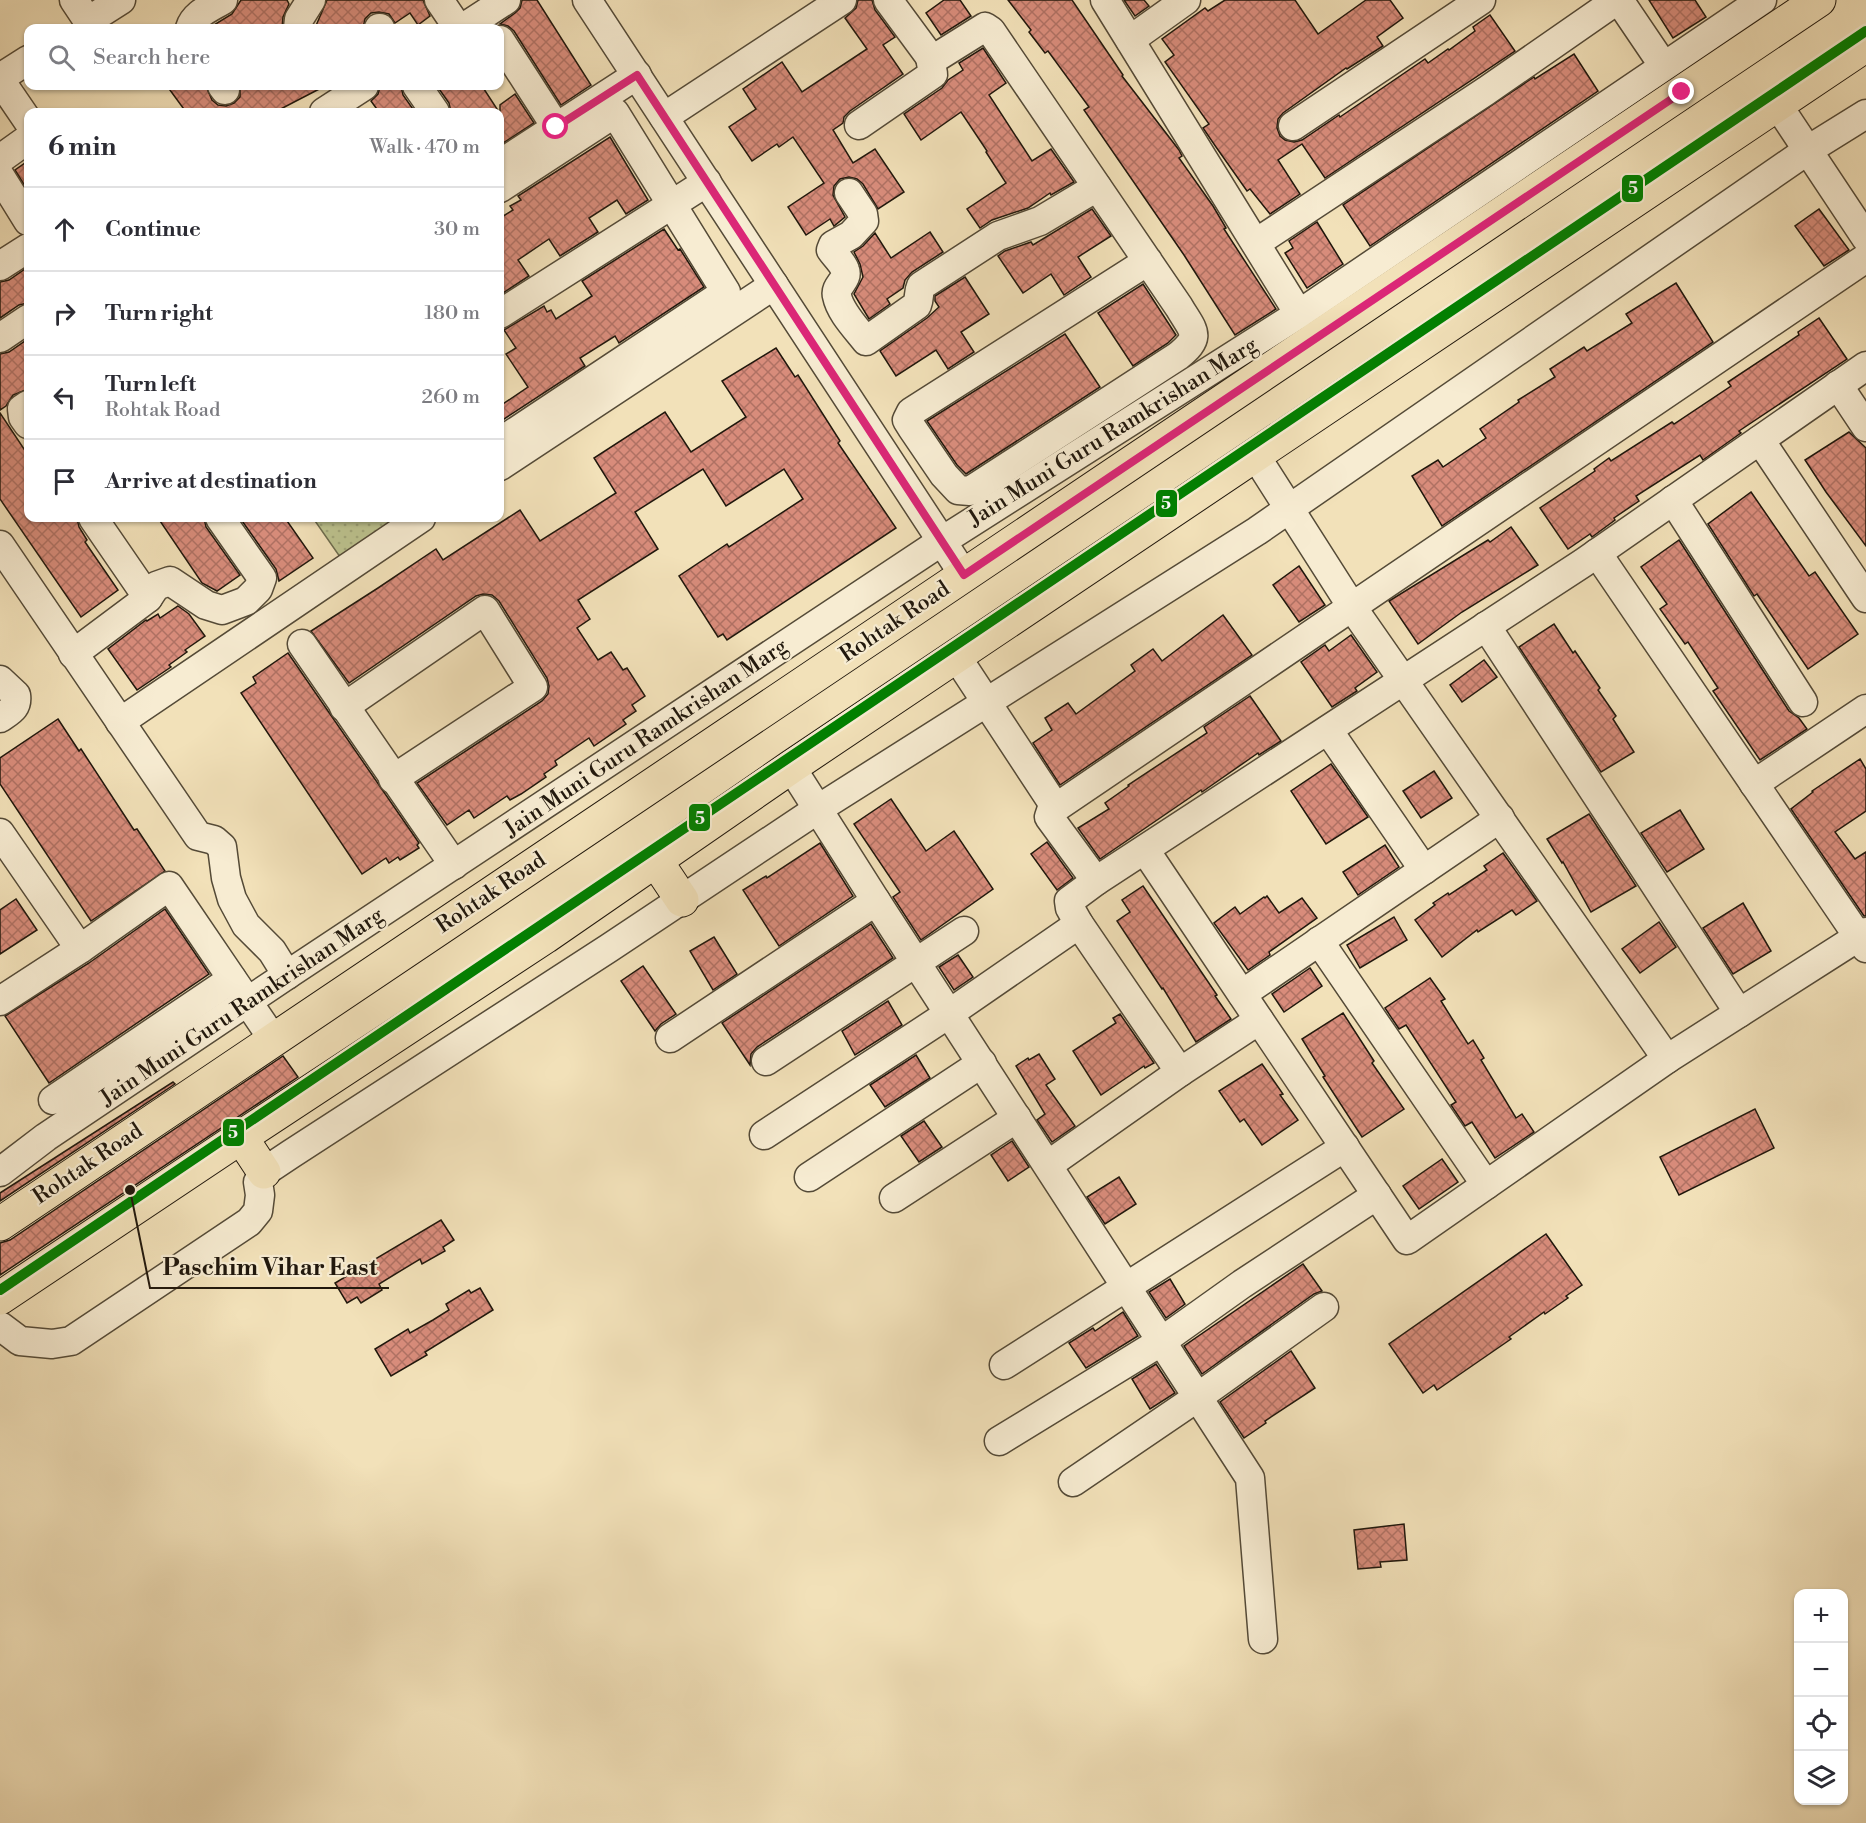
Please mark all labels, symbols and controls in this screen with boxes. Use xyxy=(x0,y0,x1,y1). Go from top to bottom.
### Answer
search box xyxy=(24,24,504,90)
icon: search xyxy=(45,41,78,74)
text: Search here xyxy=(93,44,210,71)
route end xyxy=(1668,78,1694,104)
route start xyxy=(542,113,568,139)
text: 6 min xyxy=(48,131,116,163)
text: Walk · 470 m xyxy=(370,135,480,160)
line badge: 5 xyxy=(1621,174,1644,203)
text: 5 xyxy=(1628,179,1638,199)
icon: ahead xyxy=(48,213,81,246)
text: Continue xyxy=(105,216,201,243)
text: 30 m xyxy=(434,217,480,242)
icon: right xyxy=(48,297,81,330)
text: Turn right xyxy=(105,300,213,327)
text: 180 m xyxy=(425,301,480,326)
street label: Jain Muni Guru Ramkrishan Marg xyxy=(963,331,1263,533)
text: Turn left xyxy=(105,371,196,398)
icon: left xyxy=(48,381,81,414)
text: 260 m xyxy=(422,385,480,410)
text: Rohtak Road xyxy=(105,398,220,423)
icon: arrive xyxy=(48,465,81,498)
text: Arrive at destination xyxy=(105,468,317,495)
line badge: 5 xyxy=(1155,489,1178,518)
text: 5 xyxy=(1161,494,1171,514)
street label: Rohtak Road xyxy=(835,575,956,669)
street label: Jain Muni Guru Ramkrishan Marg xyxy=(498,633,793,844)
line badge: 5 xyxy=(688,803,711,832)
text: 5 xyxy=(695,809,705,829)
street label: Rohtak Road xyxy=(431,846,552,940)
street label: Jain Muni Guru Ramkrishan Marg xyxy=(94,902,389,1113)
street label: Rohtak Road xyxy=(28,1117,149,1211)
line badge: 5 xyxy=(222,1118,245,1147)
text: 5 xyxy=(228,1123,238,1143)
callout: Paschim Vihar East xyxy=(150,1246,389,1288)
text: Paschim Vihar East xyxy=(163,1253,378,1283)
map controls xyxy=(1794,1589,1848,1805)
button: + xyxy=(1794,1589,1848,1643)
button: − xyxy=(1794,1643,1848,1697)
button: locate xyxy=(1794,1697,1848,1751)
button: layers xyxy=(1794,1751,1848,1805)

